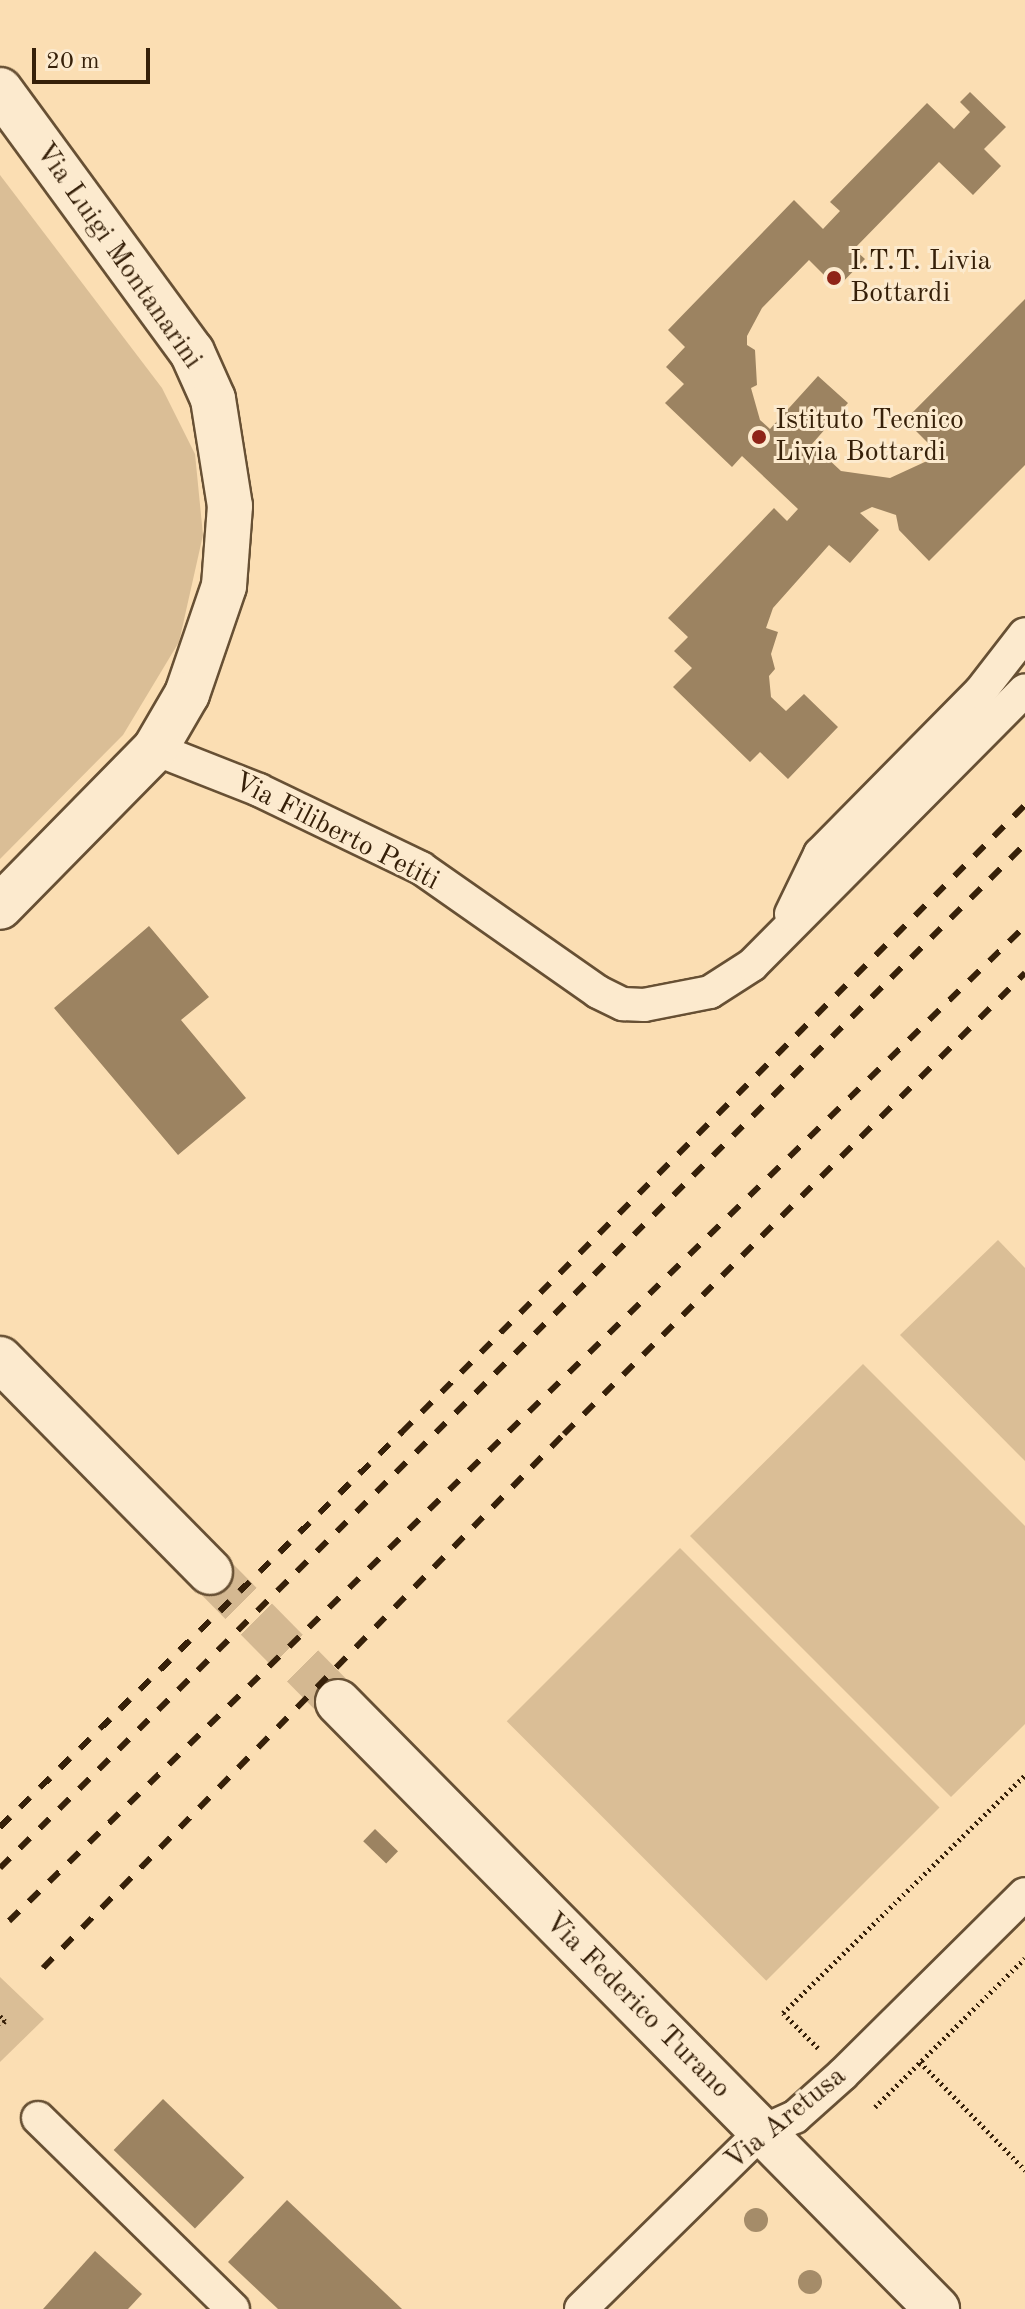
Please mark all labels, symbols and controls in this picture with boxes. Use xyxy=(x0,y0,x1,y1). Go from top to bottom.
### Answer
scale bar xyxy=(36,32,154,82)
text: 20 m xyxy=(46,50,100,74)
street label: Via Luigi Montanarini xyxy=(27,137,209,375)
place label: I.T.T. Livia Bottardi xyxy=(850,245,991,311)
marker: I.T.T. Livia Bottardi xyxy=(825,269,843,287)
place label: Istituto Tecnico Livia Bottardi xyxy=(775,404,964,470)
marker: Istituto Tecnico Livia Bottardi xyxy=(750,428,768,446)
street label: Via Filiberto Petiti xyxy=(227,766,445,898)
street label: Via Federico Turano xyxy=(537,1906,737,2106)
street label: Via Aretusa xyxy=(719,2060,853,2178)

